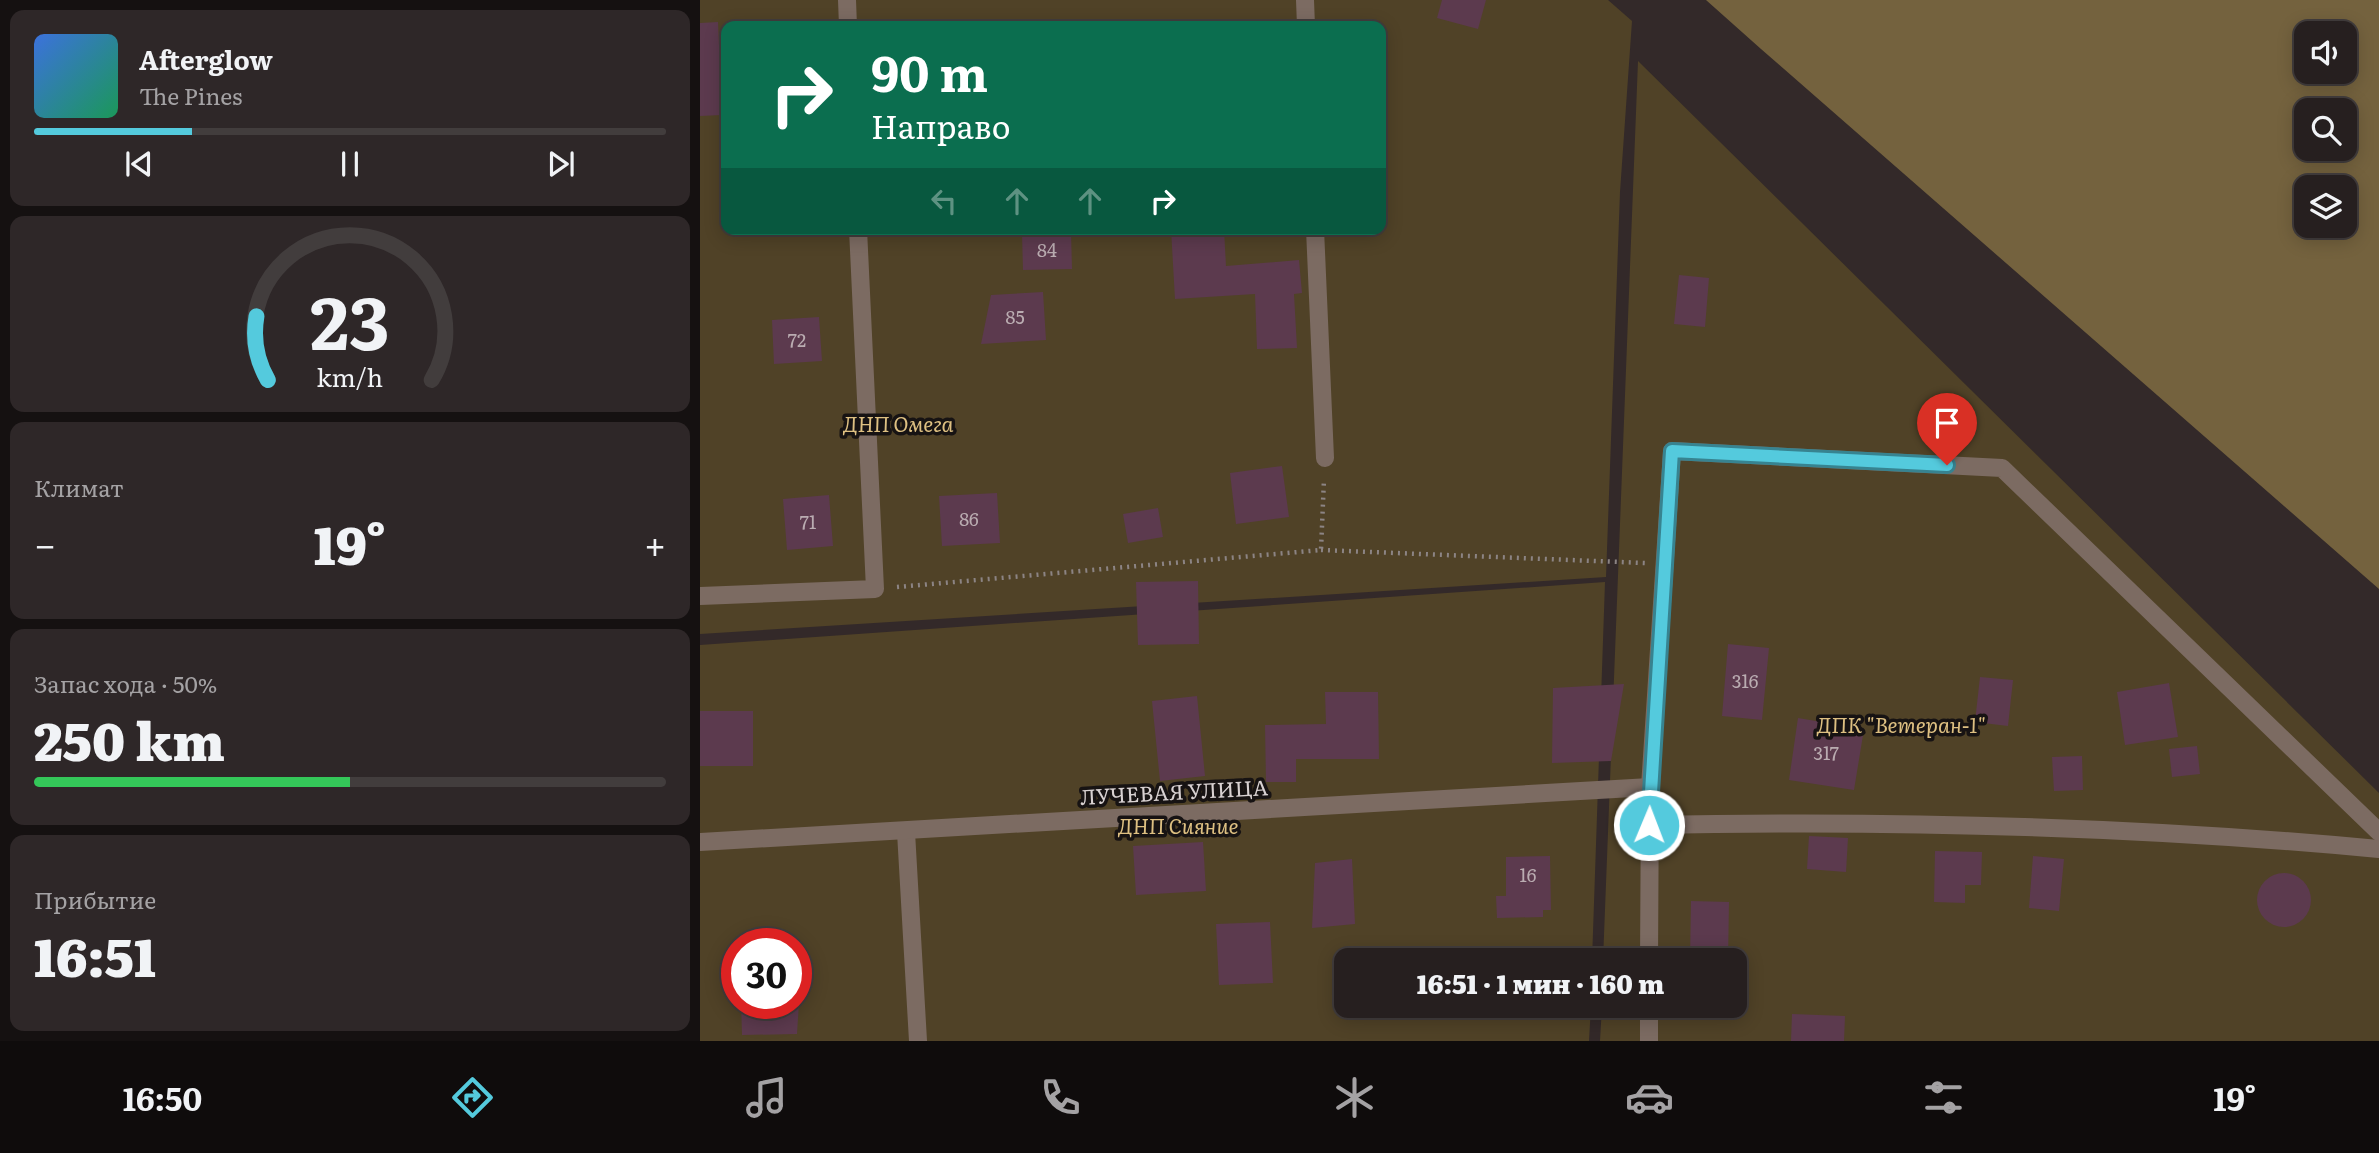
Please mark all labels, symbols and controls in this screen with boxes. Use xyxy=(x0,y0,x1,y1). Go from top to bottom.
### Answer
map controls xyxy=(2294,21,2357,238)
button: sound xyxy=(2294,21,2357,84)
text: 90 m xyxy=(871,34,988,107)
text: Afterglow xyxy=(139,39,273,78)
icon: right xyxy=(756,49,847,140)
text: The Pines xyxy=(139,78,242,112)
button: search xyxy=(2294,98,2357,161)
text: Направо xyxy=(871,101,1011,149)
icon: previous xyxy=(120,145,158,183)
icon: pause xyxy=(331,145,369,183)
icon: next xyxy=(542,145,580,183)
button: layers xyxy=(2294,175,2357,238)
icon: left xyxy=(925,182,963,220)
icon: ahead xyxy=(998,182,1036,220)
icon: ahead xyxy=(1071,182,1109,220)
icon: right xyxy=(1144,182,1182,220)
house number: 84 xyxy=(1037,236,1057,263)
text: 23 xyxy=(310,265,390,373)
house number: 85 xyxy=(1005,303,1025,330)
house number: 72 xyxy=(788,326,806,353)
text: km/h xyxy=(317,358,383,395)
pin xyxy=(1917,393,1977,465)
icon: arrive xyxy=(1928,404,1966,442)
park label: ДНП Омега xyxy=(842,407,954,438)
text: Климат xyxy=(34,470,124,504)
text: 19° xyxy=(314,504,386,581)
house number: 86 xyxy=(959,505,979,532)
house number: 71 xyxy=(800,508,816,535)
text: − xyxy=(34,514,56,571)
text: + xyxy=(644,514,666,571)
text: Запас хода · 50% xyxy=(34,666,217,700)
house number: 316 xyxy=(1732,667,1759,694)
text: 250 km xyxy=(34,700,225,777)
park label: ДПК "Ветеран-1" xyxy=(1816,708,1986,739)
house number: 317 xyxy=(1813,739,1839,766)
street label: ЛУЧЕВАЯ УЛИЦА xyxy=(1079,770,1269,811)
position arrow xyxy=(1612,788,1686,862)
park label: ДНП Сияние xyxy=(1118,809,1238,840)
house number: 16 xyxy=(1520,861,1537,888)
text: Прибытие xyxy=(34,882,156,916)
text: 16:51 xyxy=(34,916,156,993)
speed limit sign: 30 xyxy=(721,928,812,1019)
text: 16:51 · 1 мин · 160 m xyxy=(1417,963,1664,1002)
text: 16:50 xyxy=(123,1073,202,1121)
icon: directions xyxy=(448,1073,497,1122)
icon: music xyxy=(742,1073,791,1122)
icon: phone xyxy=(1036,1073,1085,1122)
icon: climate xyxy=(1330,1073,1379,1122)
icon: car xyxy=(1625,1073,1674,1122)
icon: filters xyxy=(1919,1073,1968,1122)
text: 19° xyxy=(2213,1073,2256,1121)

